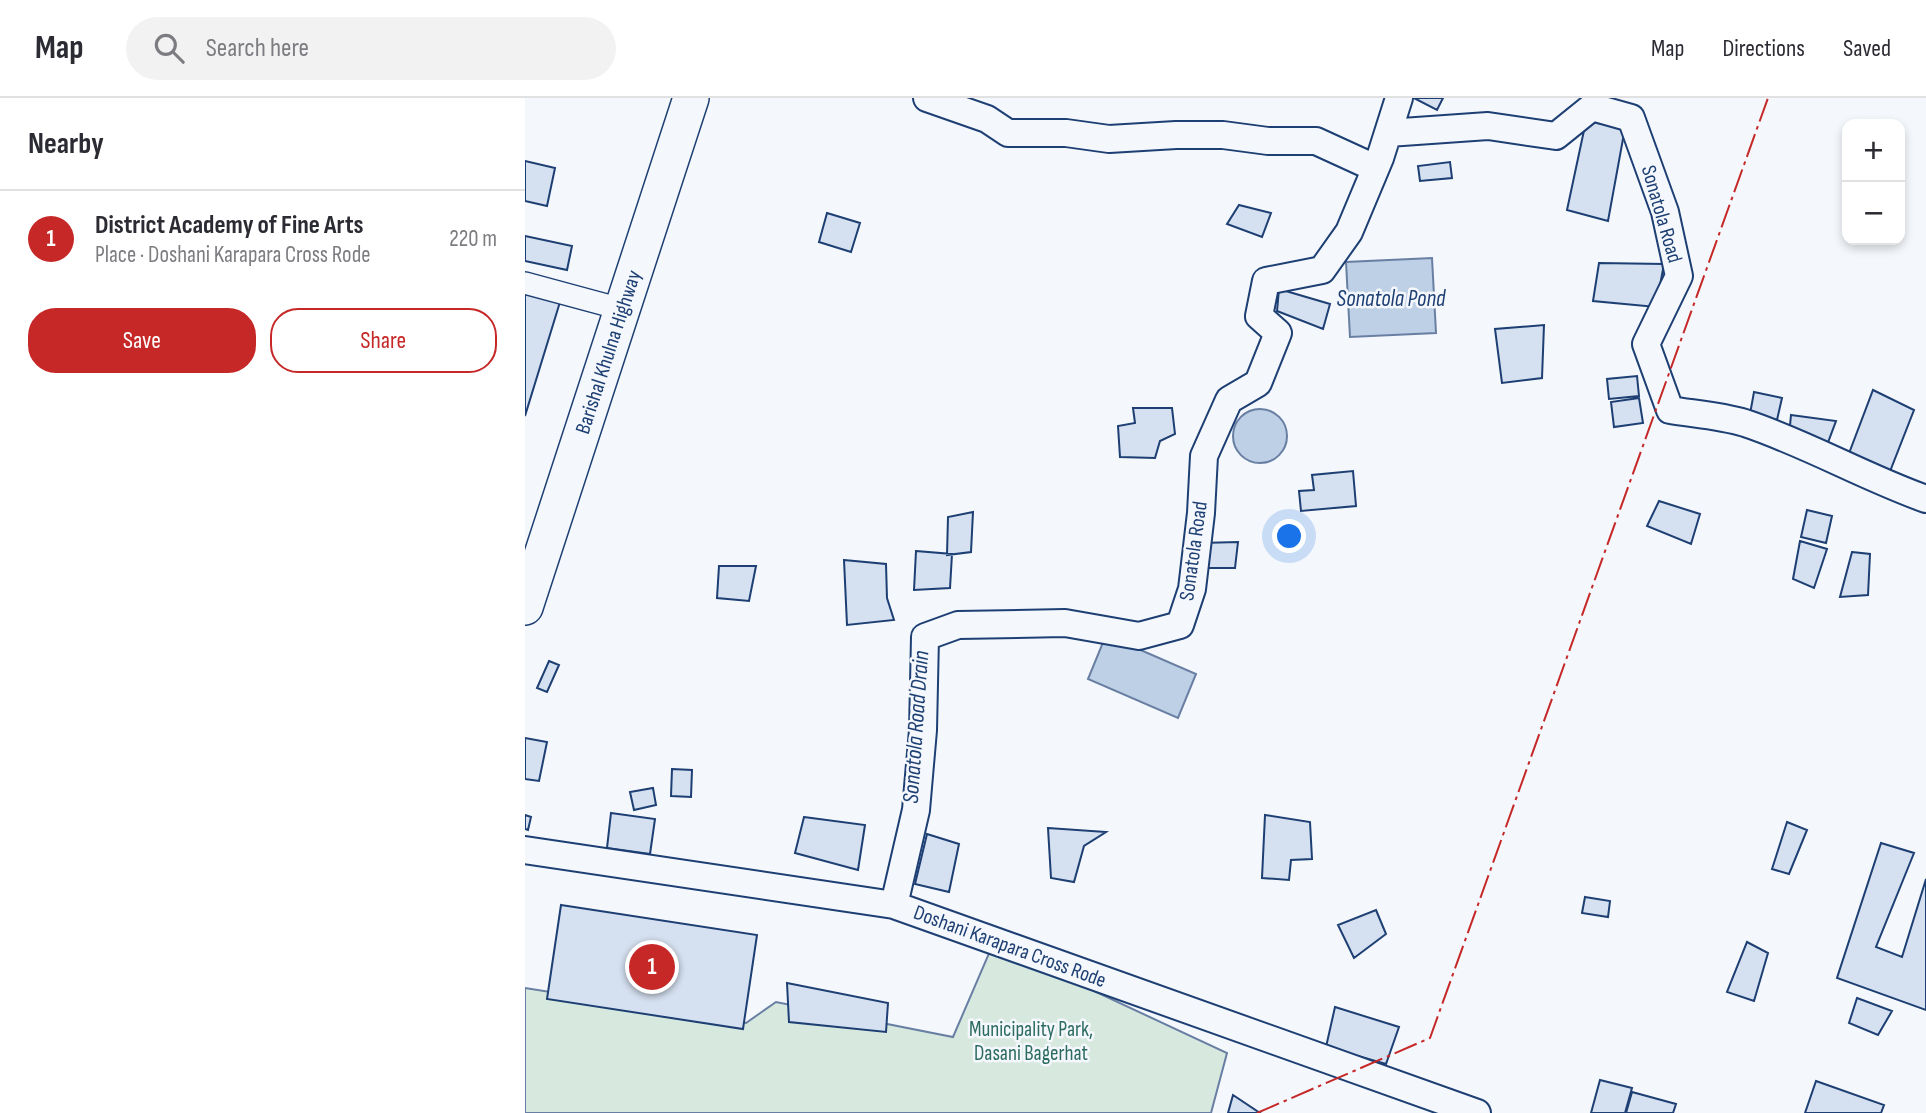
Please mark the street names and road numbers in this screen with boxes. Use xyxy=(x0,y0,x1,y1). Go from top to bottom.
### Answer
street label: Sonatola Road xyxy=(1636,163,1687,266)
street label: Barishal Khulna Highway xyxy=(570,267,647,437)
street label: Sonatola Road xyxy=(1174,500,1213,602)
street label: Doshani Karapara Cross Rode xyxy=(910,900,1110,993)

